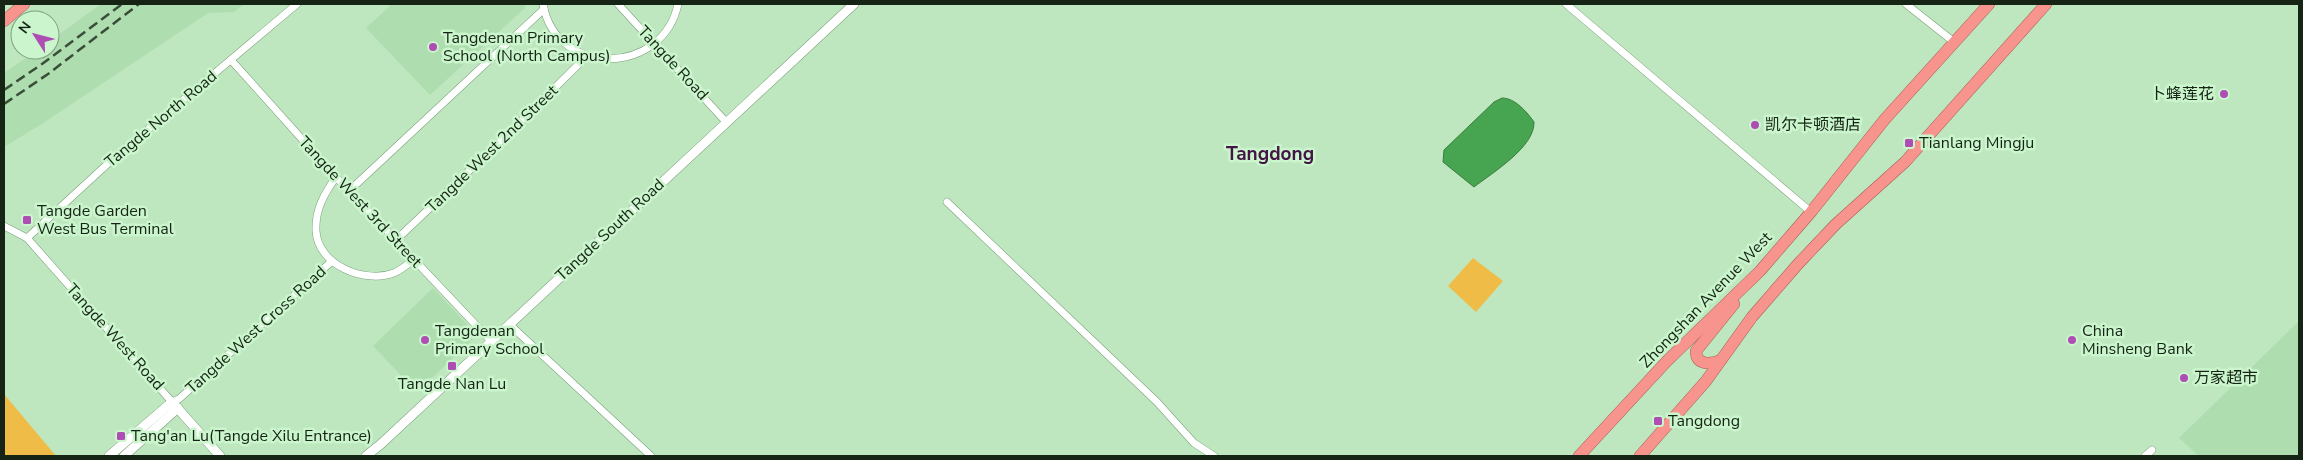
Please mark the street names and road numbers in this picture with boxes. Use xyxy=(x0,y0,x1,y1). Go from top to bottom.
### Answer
street label: Tangde Road xyxy=(633,21,713,105)
street label: Tangde North Road xyxy=(100,66,222,172)
street label: Tangde West 2nd Street xyxy=(421,80,563,218)
street label: Tangde West 3rd Street xyxy=(293,132,427,273)
street label: Tangde South Road xyxy=(551,174,669,286)
street label: Zhongshan Avenue West xyxy=(1635,227,1777,373)
street label: Tangde West Cross Road xyxy=(181,261,331,399)
street label: Tangde West Road xyxy=(61,279,169,395)

